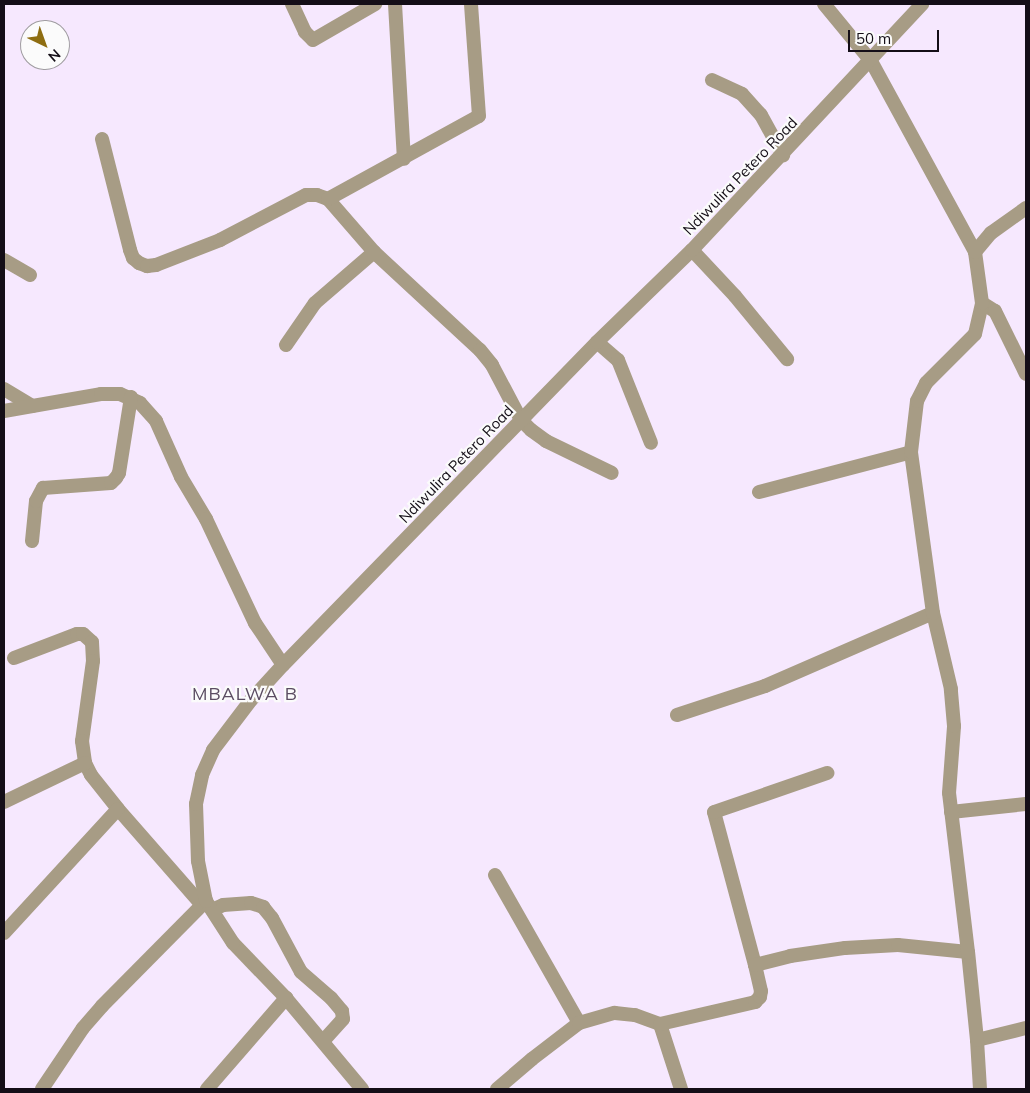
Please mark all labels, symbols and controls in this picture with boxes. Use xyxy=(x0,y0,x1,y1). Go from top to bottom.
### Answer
north arrow xyxy=(20,20,70,70)
scale bar xyxy=(850,20,941,52)
text: 50 m xyxy=(856,29,891,48)
text: N xyxy=(44,45,64,66)
street label: Ndiwulira Petero Road xyxy=(679,113,801,239)
street label: Ndiwulira Petero Road xyxy=(395,401,517,527)
district label: MBALWA B xyxy=(191,683,299,705)

